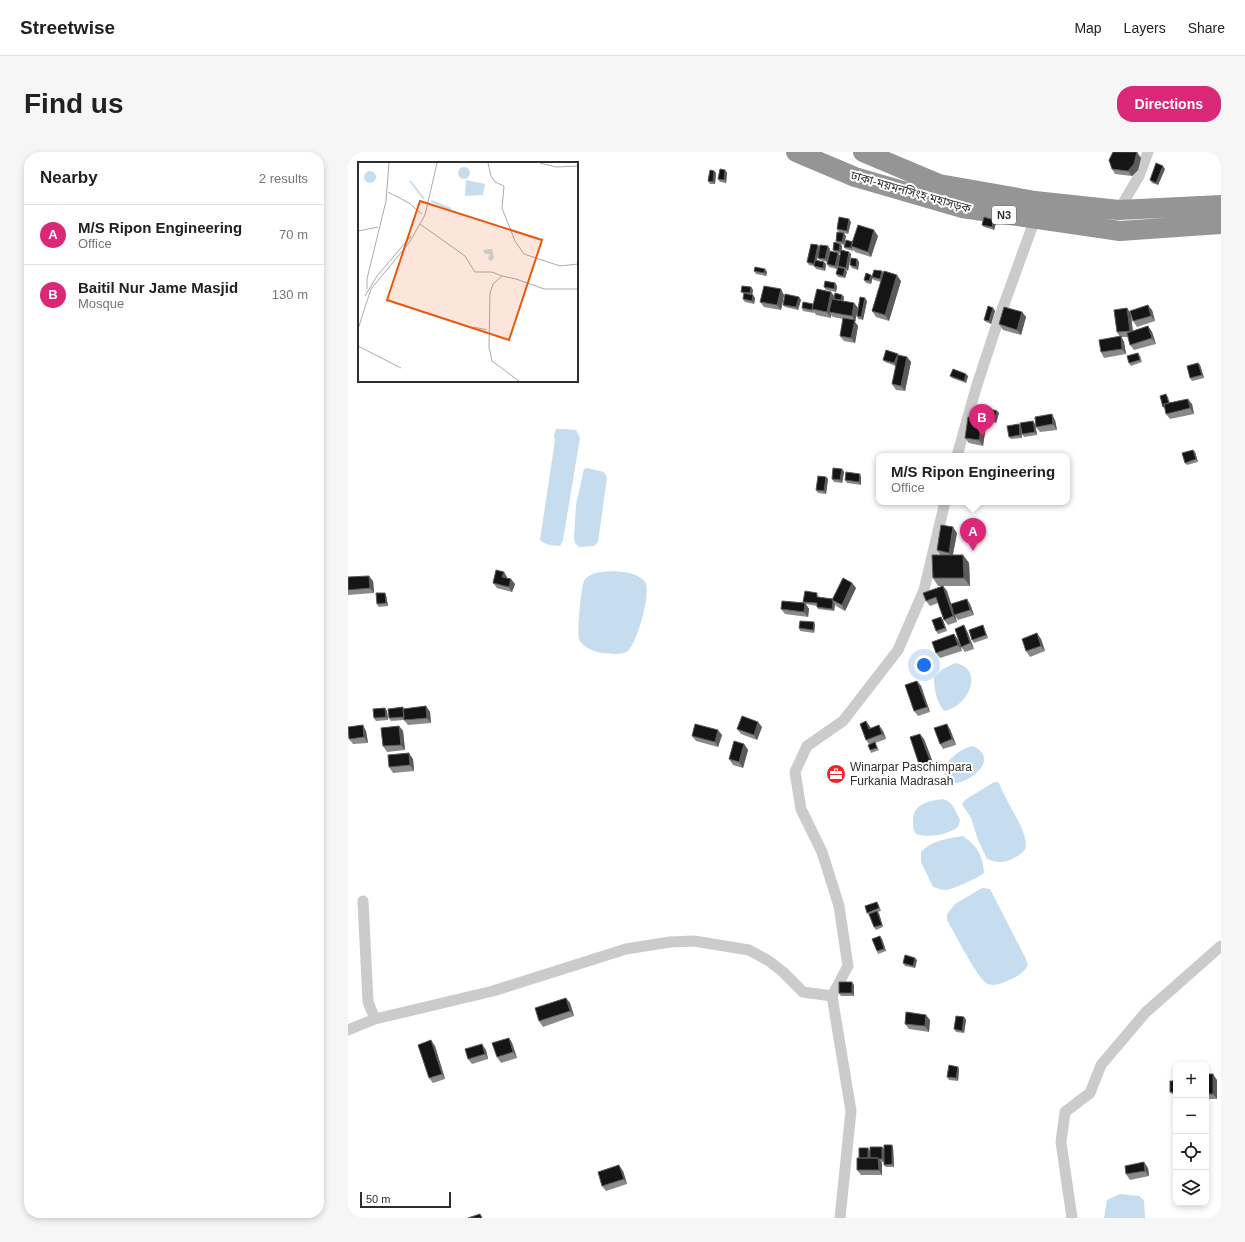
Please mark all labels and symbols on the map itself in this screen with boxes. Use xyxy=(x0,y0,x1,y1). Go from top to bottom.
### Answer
inset map xyxy=(358,162,578,382)
street label: ঢাকা-ময়মনসিংহ মহাসড়ক xyxy=(848,167,973,216)
road number: N3 xyxy=(992,206,1016,224)
pin: B xyxy=(969,404,995,437)
pin: A xyxy=(960,518,986,551)
your location xyxy=(914,655,934,675)
place label: Winarpar Paschimpara Furkania Madrasah xyxy=(850,760,972,788)
office icon: Winarpar Paschimpara Furkania Madrasah xyxy=(825,763,847,785)
scale bar xyxy=(360,1190,451,1209)

